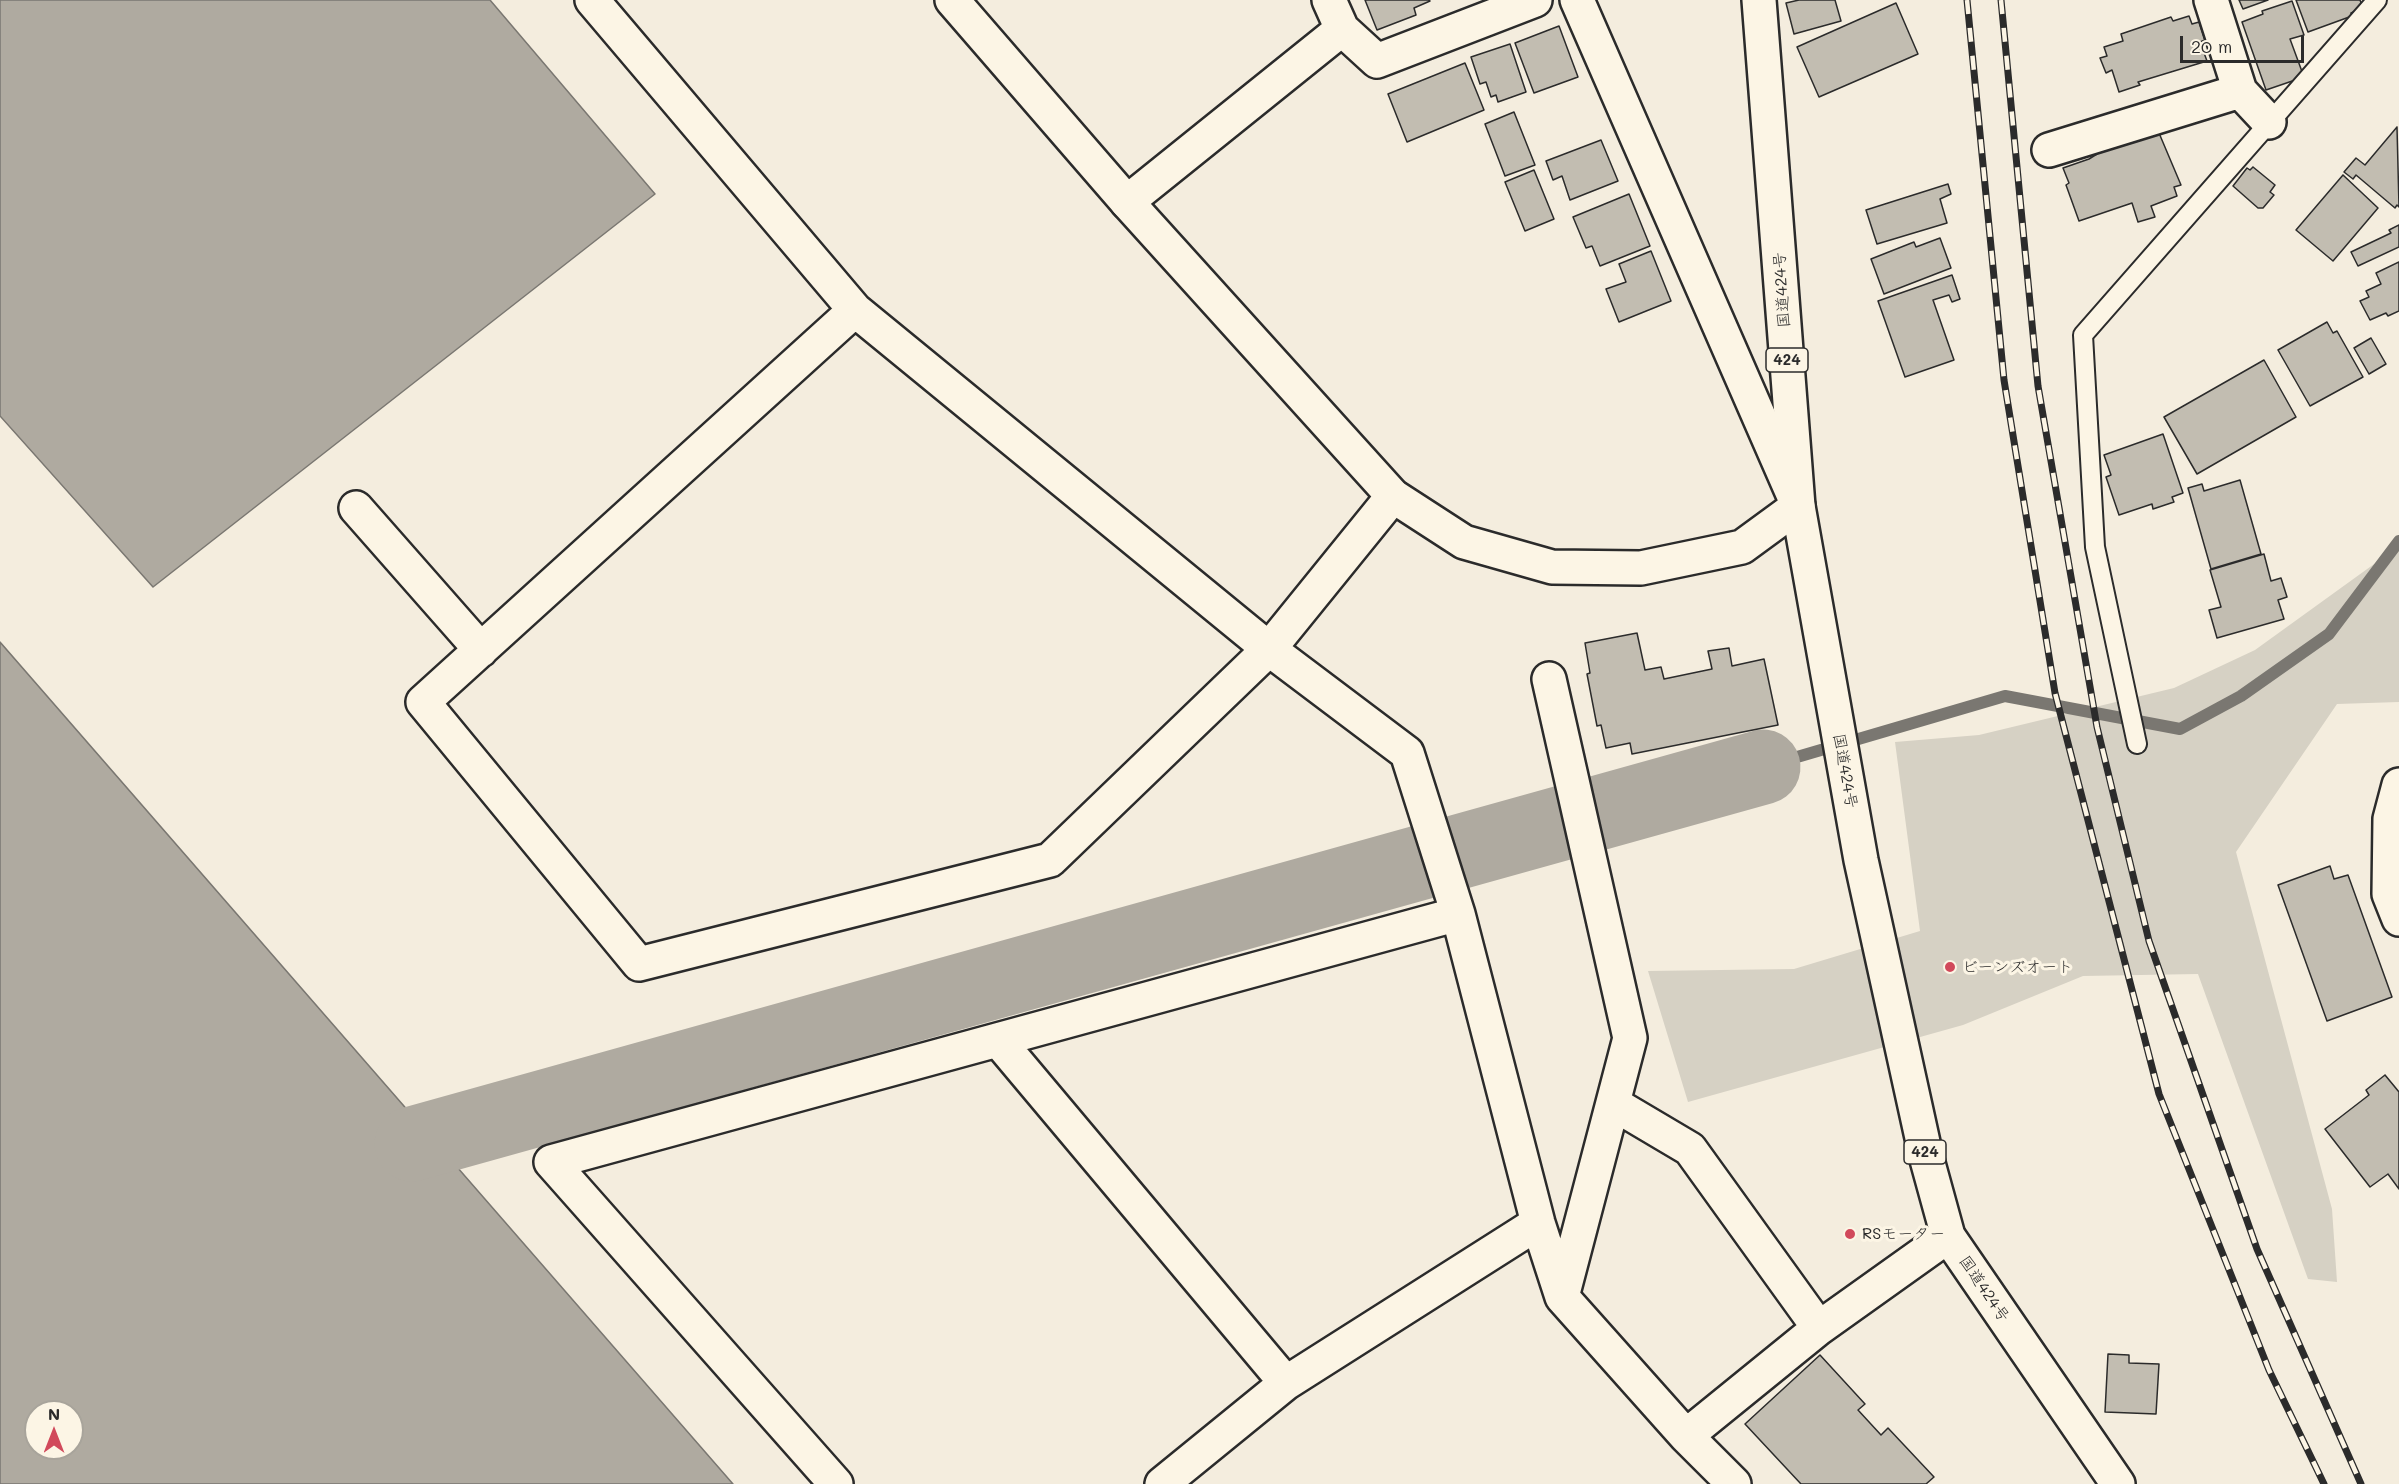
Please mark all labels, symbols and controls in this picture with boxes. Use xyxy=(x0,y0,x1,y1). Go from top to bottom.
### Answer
scale bar xyxy=(2183,24,2308,62)
text: 20 m xyxy=(2191,34,2232,58)
street label: 国道424号 xyxy=(1770,252,1794,328)
road number: 424 xyxy=(1766,348,1808,372)
street label: 国道424号 xyxy=(1829,732,1861,810)
place label: ビーンズオート xyxy=(1962,957,2073,977)
marker: ビーンズオート xyxy=(1943,960,1957,974)
road number: 424 xyxy=(1904,1140,1946,1164)
place label: RSモーター xyxy=(1862,1224,1945,1244)
marker: RSモーター xyxy=(1843,1227,1857,1241)
street label: 国道424号 xyxy=(1955,1252,2013,1326)
north arrow xyxy=(24,1400,84,1460)
text: N xyxy=(48,1403,60,1424)

